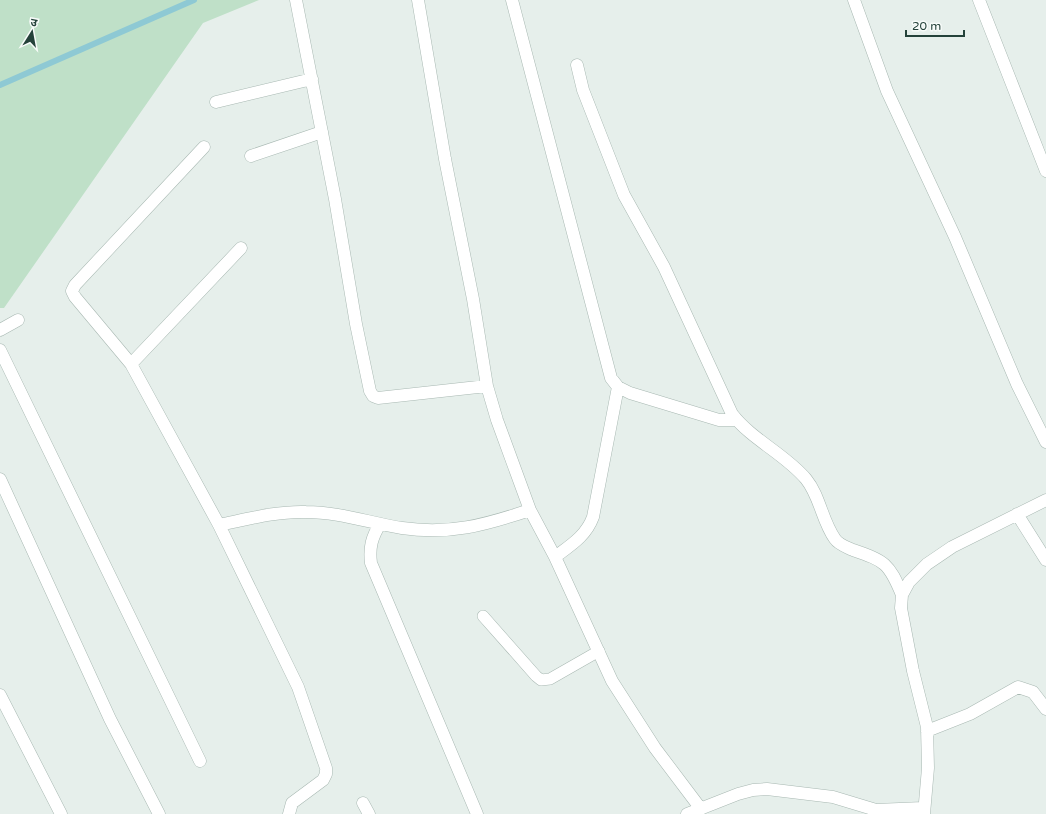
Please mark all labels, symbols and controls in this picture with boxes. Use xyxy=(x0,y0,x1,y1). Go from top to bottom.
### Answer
north arrow xyxy=(12,12,52,52)
scale bar xyxy=(906,12,964,38)
text: उ xyxy=(29,16,39,30)
text: 20 m xyxy=(912,19,941,33)

